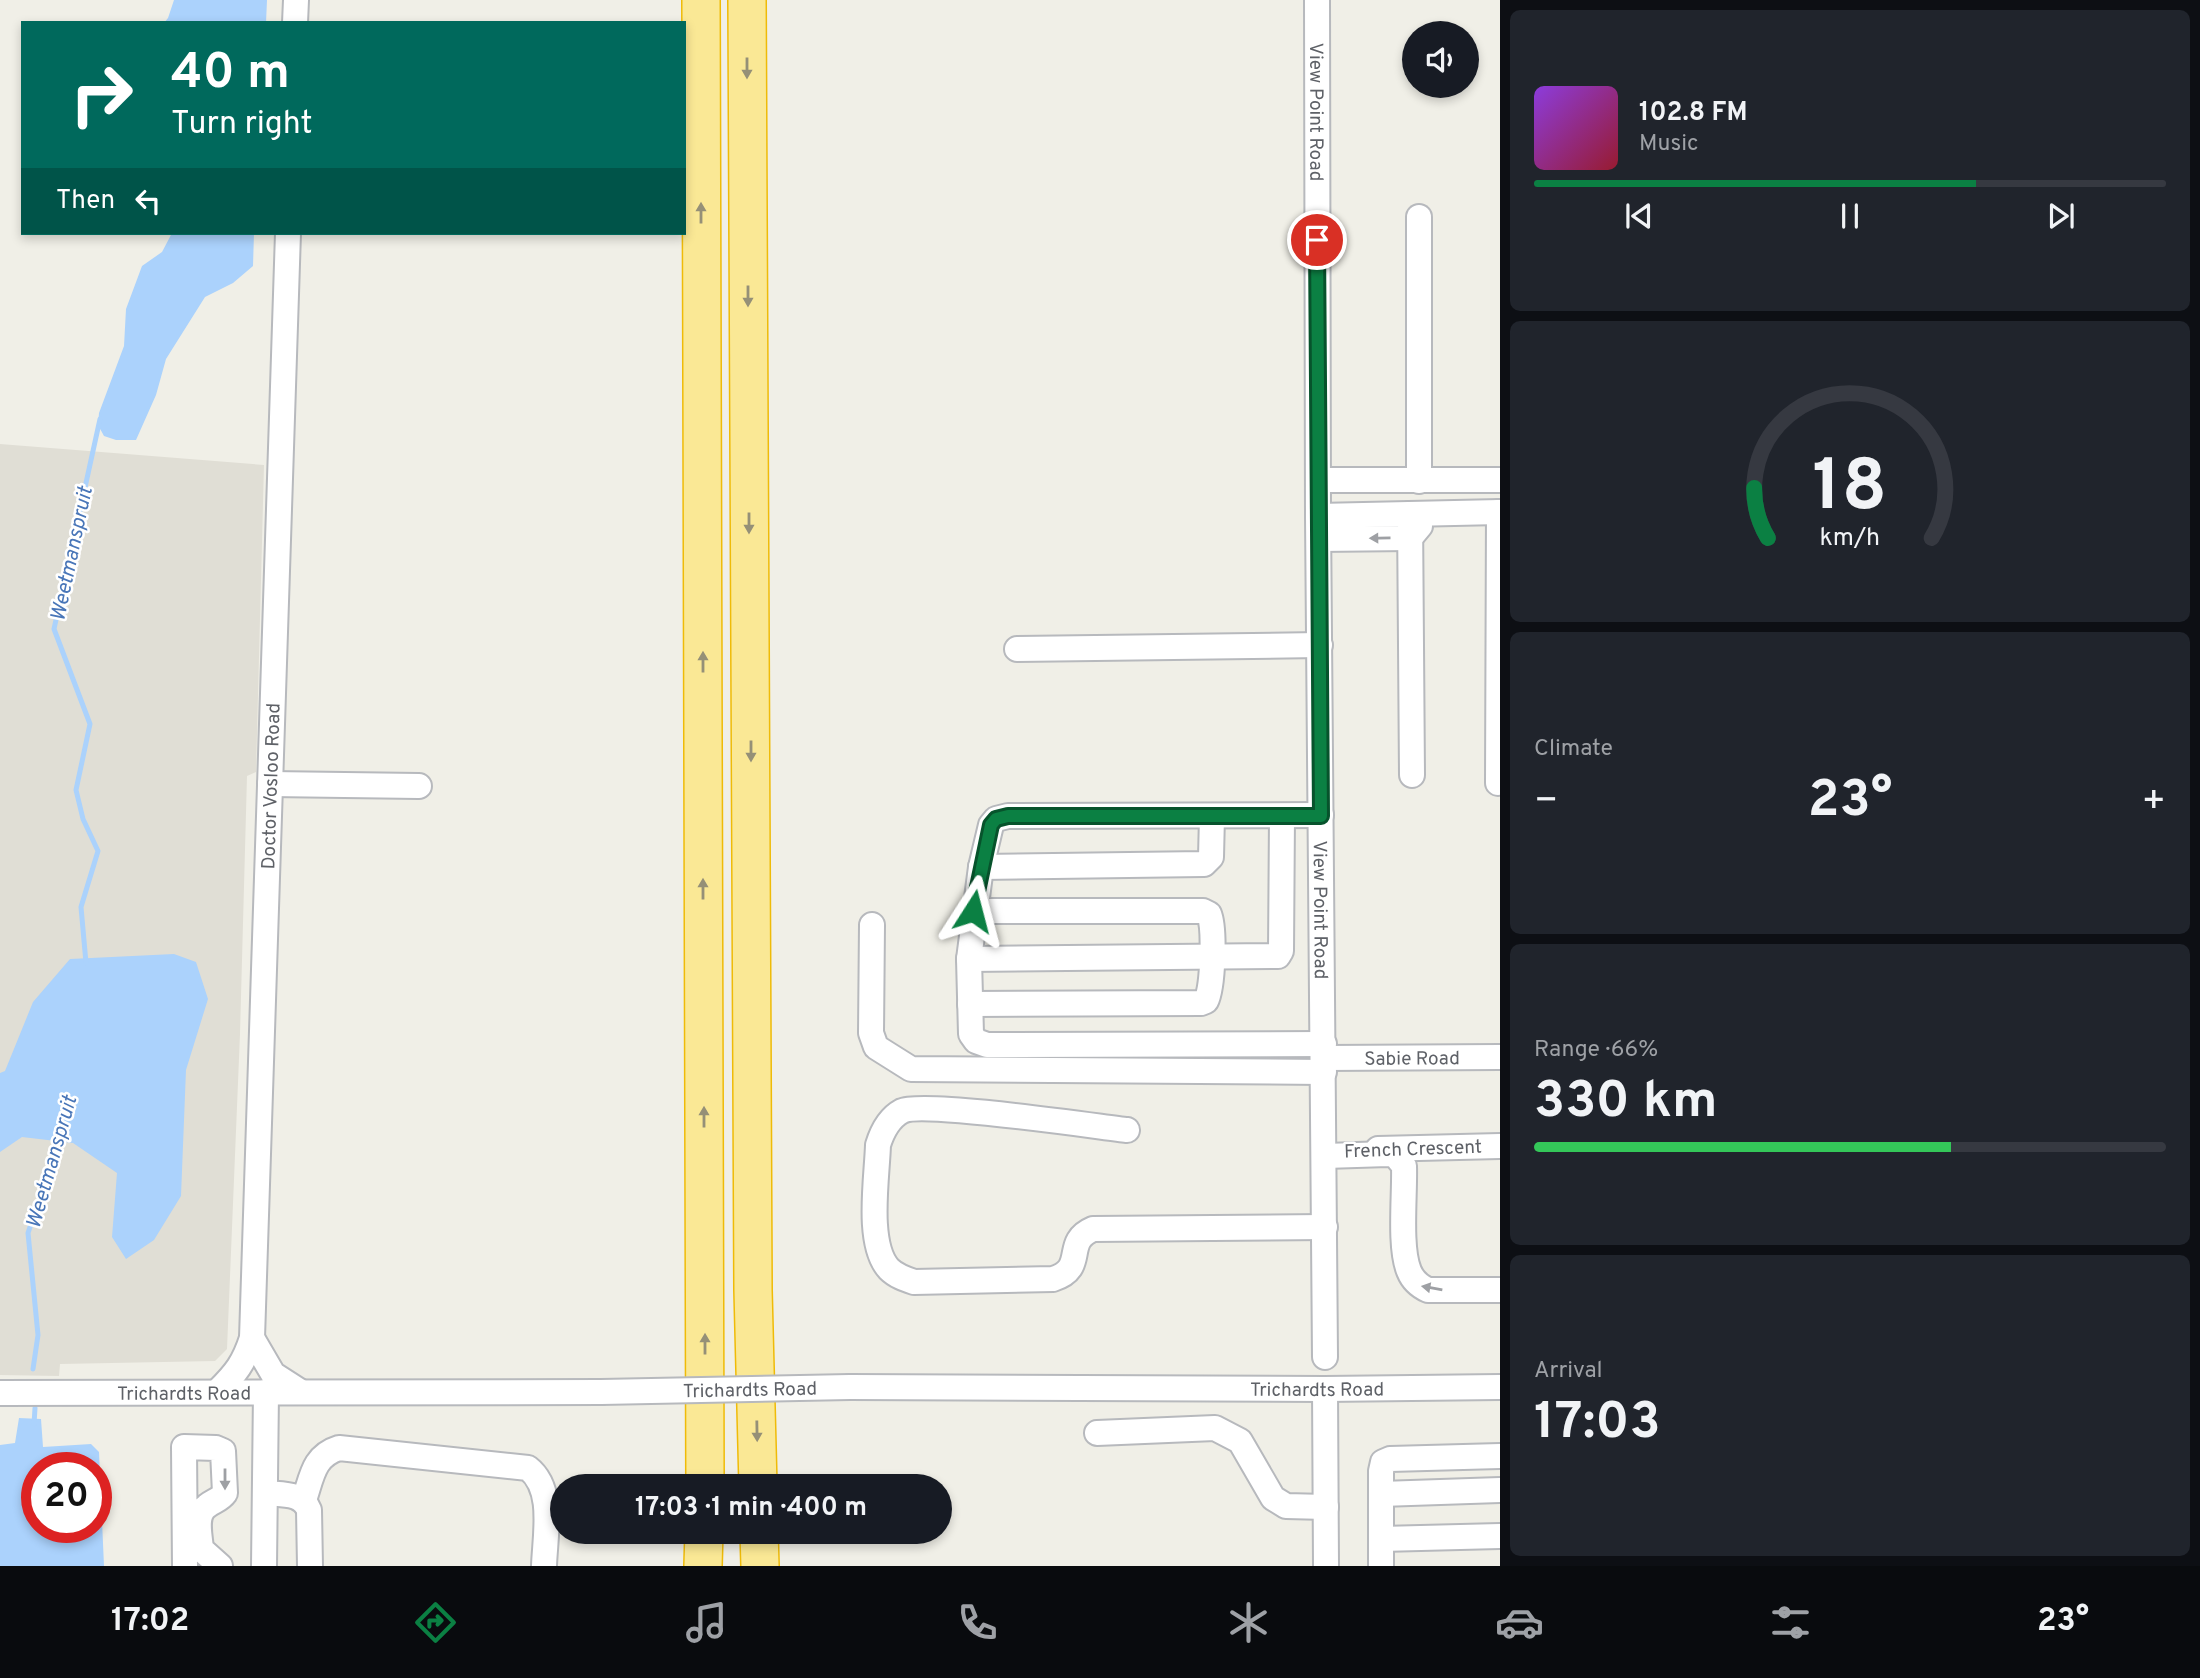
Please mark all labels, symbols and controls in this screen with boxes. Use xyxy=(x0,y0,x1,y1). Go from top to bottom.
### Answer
map controls xyxy=(1402,21,1479,98)
button: sound xyxy=(1402,21,1479,98)
street label: View Point Road xyxy=(1303,43,1327,181)
text: 40 m xyxy=(171,44,290,106)
icon: right xyxy=(56,49,147,140)
one-way arrow xyxy=(741,57,753,79)
text: 102.8 FM xyxy=(1639,97,1748,130)
text: Turn right xyxy=(171,105,313,145)
text: Music xyxy=(1639,130,1699,159)
icon: left xyxy=(129,182,167,220)
text: Then xyxy=(56,185,115,218)
icon: previous xyxy=(1620,197,1658,235)
icon: pause xyxy=(1831,197,1869,235)
icon: next xyxy=(2042,197,2080,235)
one-way arrow xyxy=(695,202,707,224)
pin xyxy=(1287,210,1347,270)
icon: arrive xyxy=(1298,221,1336,259)
one-way arrow xyxy=(742,285,754,307)
text: 18 xyxy=(1813,444,1887,536)
water label: Weetmanspruit xyxy=(45,483,100,624)
one-way arrow xyxy=(744,512,755,534)
text: km/h xyxy=(1820,523,1880,555)
one-way arrow xyxy=(1368,532,1390,544)
one-way arrow xyxy=(697,650,709,672)
street label: Doctor Vosloo Road xyxy=(257,702,287,870)
text: Climate xyxy=(1534,735,1613,764)
one-way arrow xyxy=(745,740,757,762)
text: 23° xyxy=(1808,769,1892,835)
text: − xyxy=(1534,778,1559,827)
text: + xyxy=(2141,778,2166,827)
street label: View Point Road xyxy=(1307,840,1332,980)
position arrow xyxy=(936,874,1010,948)
one-way arrow xyxy=(697,878,709,900)
text: Range · 66% xyxy=(1534,1036,1658,1065)
street label: Sabie Road xyxy=(1364,1047,1460,1072)
text: 330 km xyxy=(1534,1070,1717,1136)
water label: Weetmanspruit xyxy=(21,1091,85,1232)
one-way arrow xyxy=(698,1105,710,1127)
street label: French Crescent xyxy=(1344,1136,1482,1164)
one-way arrow xyxy=(1421,1282,1443,1293)
one-way arrow xyxy=(699,1333,711,1355)
text: Arrival xyxy=(1534,1357,1603,1386)
street label: Trichardts Road xyxy=(683,1378,817,1404)
street label: Trichardts Road xyxy=(1250,1378,1384,1403)
street label: Trichardts Road xyxy=(117,1383,251,1407)
text: 17:03 xyxy=(1534,1391,1661,1457)
one-way arrow xyxy=(751,1421,763,1443)
speed limit sign: 20 xyxy=(21,1452,112,1543)
one-way arrow xyxy=(219,1468,231,1490)
text: 17:03 · 1 min · 400 m xyxy=(635,1492,867,1525)
icon: directions xyxy=(411,1598,460,1647)
icon: music xyxy=(682,1598,731,1647)
icon: phone xyxy=(953,1598,1002,1647)
icon: climate xyxy=(1224,1598,1273,1647)
icon: car xyxy=(1495,1598,1544,1647)
icon: filters xyxy=(1766,1598,1815,1647)
text: 17:02 xyxy=(111,1602,189,1642)
text: 23° xyxy=(2037,1602,2089,1642)

